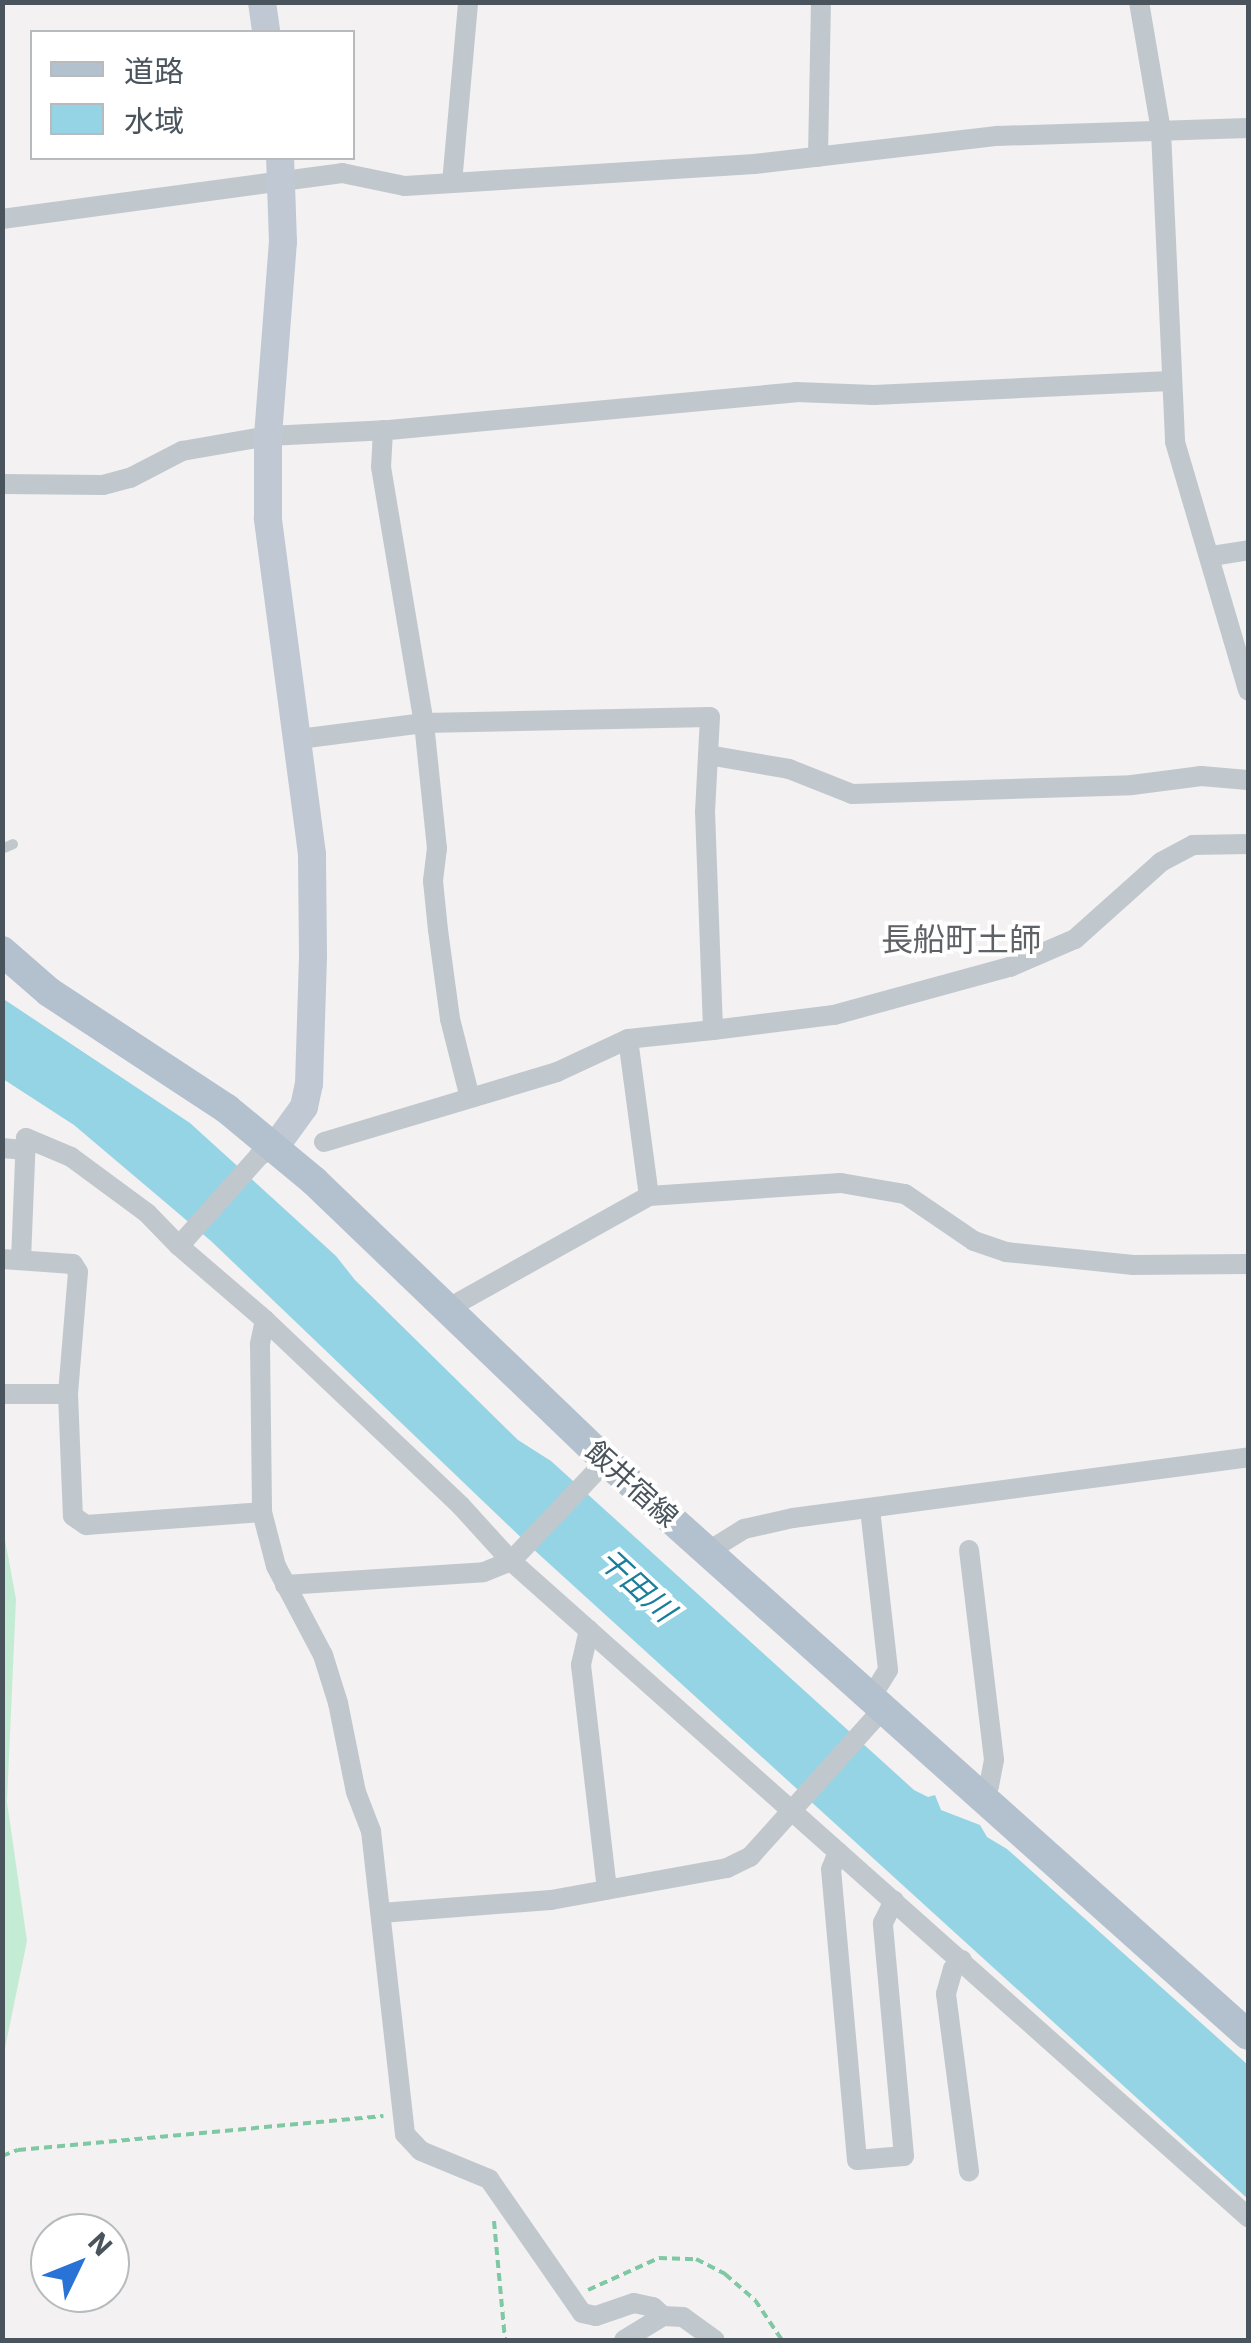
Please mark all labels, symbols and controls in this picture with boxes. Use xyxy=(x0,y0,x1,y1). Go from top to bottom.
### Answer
legend xyxy=(30,30,355,160)
text: 道路 xyxy=(124,51,184,90)
text: 水域 xyxy=(124,101,184,140)
district label: 長船町土師 xyxy=(881,920,1041,958)
street label: 飯井宿線 xyxy=(579,1434,685,1534)
water label: 干田川 xyxy=(592,1541,682,1629)
north arrow xyxy=(30,2213,130,2313)
text: N xyxy=(80,2224,121,2264)

